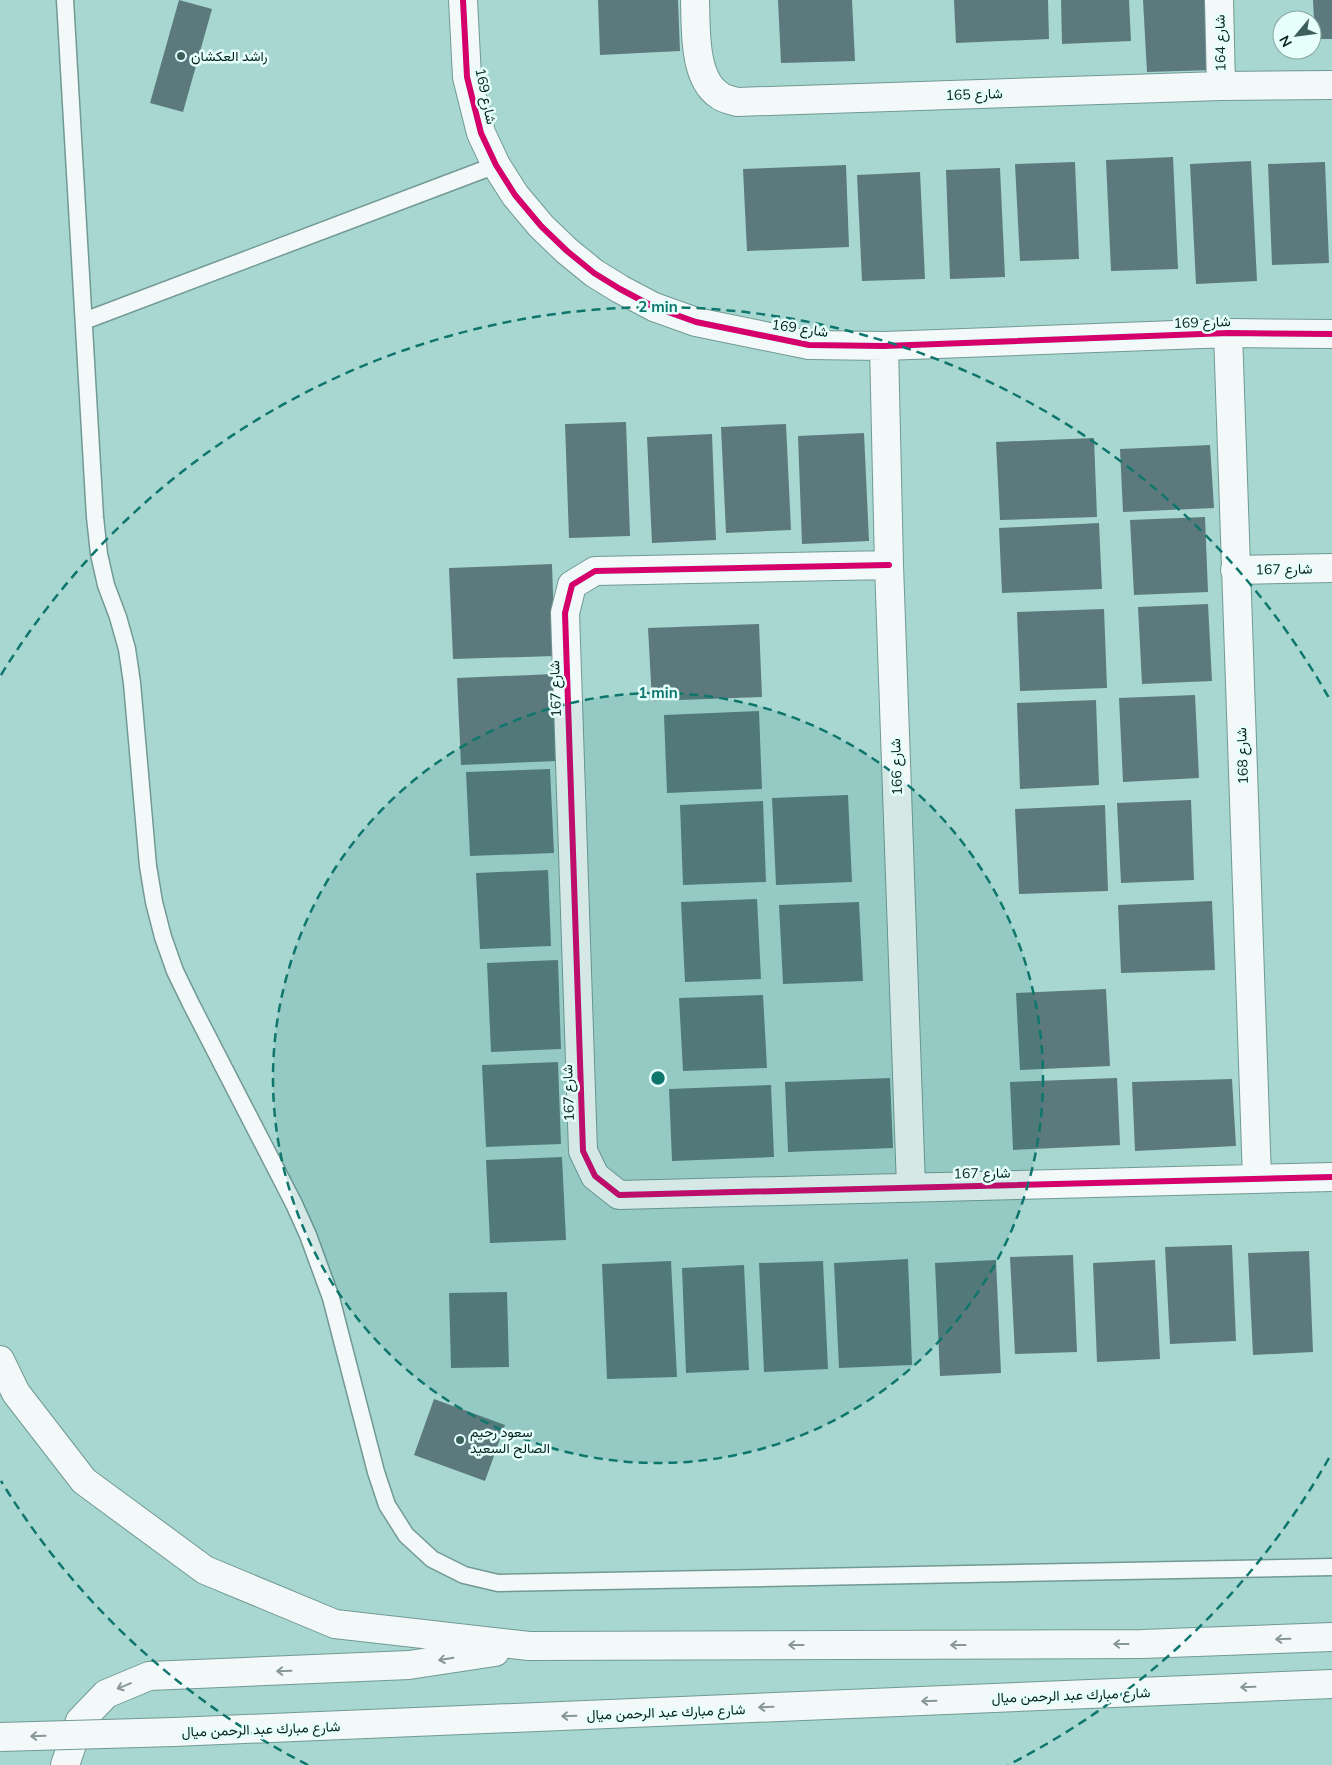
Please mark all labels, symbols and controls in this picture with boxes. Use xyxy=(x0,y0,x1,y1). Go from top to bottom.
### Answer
north arrow xyxy=(1272,10,1322,60)
street label: شارع 164 xyxy=(1211,14,1231,72)
text: N xyxy=(1275,32,1296,50)
place label: راشد العكشان xyxy=(191,47,268,65)
marker: راشد العكشان xyxy=(175,50,187,62)
street label: شارع 169 xyxy=(469,66,501,126)
street label: شارع 165 xyxy=(945,84,1003,106)
text: 2 min xyxy=(638,297,678,316)
street label: شارع 169 xyxy=(1173,312,1231,334)
street label: شارع 169 xyxy=(770,315,829,343)
street label: شارع 167 xyxy=(1255,560,1313,580)
street label: شارع 167 xyxy=(545,660,567,718)
text: 1 min xyxy=(638,683,678,702)
street label: شارع 168 xyxy=(1232,727,1254,785)
street label: شارع 166 xyxy=(886,738,908,796)
street label: شارع 167 xyxy=(558,1064,580,1122)
centre of rings xyxy=(649,1069,667,1087)
street label: شارع 167 xyxy=(953,1164,1011,1184)
place label: سعود رحيم الصالح السعيد xyxy=(470,1423,550,1459)
marker: سعود رحيم الصالح السعيد xyxy=(454,1434,466,1446)
one-way arrow xyxy=(1276,1634,1292,1644)
one-way arrow xyxy=(1113,1639,1130,1649)
one-way arrow xyxy=(788,1640,804,1650)
one-way arrow xyxy=(951,1640,967,1650)
one-way arrow xyxy=(438,1655,454,1665)
one-way arrow xyxy=(276,1666,292,1675)
one-way arrow xyxy=(117,1682,132,1692)
street label: شارع مبارك عبد الرحمن ميال xyxy=(991,1683,1151,1709)
one-way arrow xyxy=(1241,1683,1257,1692)
one-way arrow xyxy=(921,1696,937,1705)
street label: شارع مبارك عبد الرحمن ميال xyxy=(586,1700,746,1726)
one-way arrow xyxy=(759,1703,775,1712)
one-way arrow xyxy=(561,1711,577,1720)
street label: شارع مبارك عبد الرحمن ميال xyxy=(181,1717,341,1743)
one-way arrow xyxy=(30,1731,46,1741)

